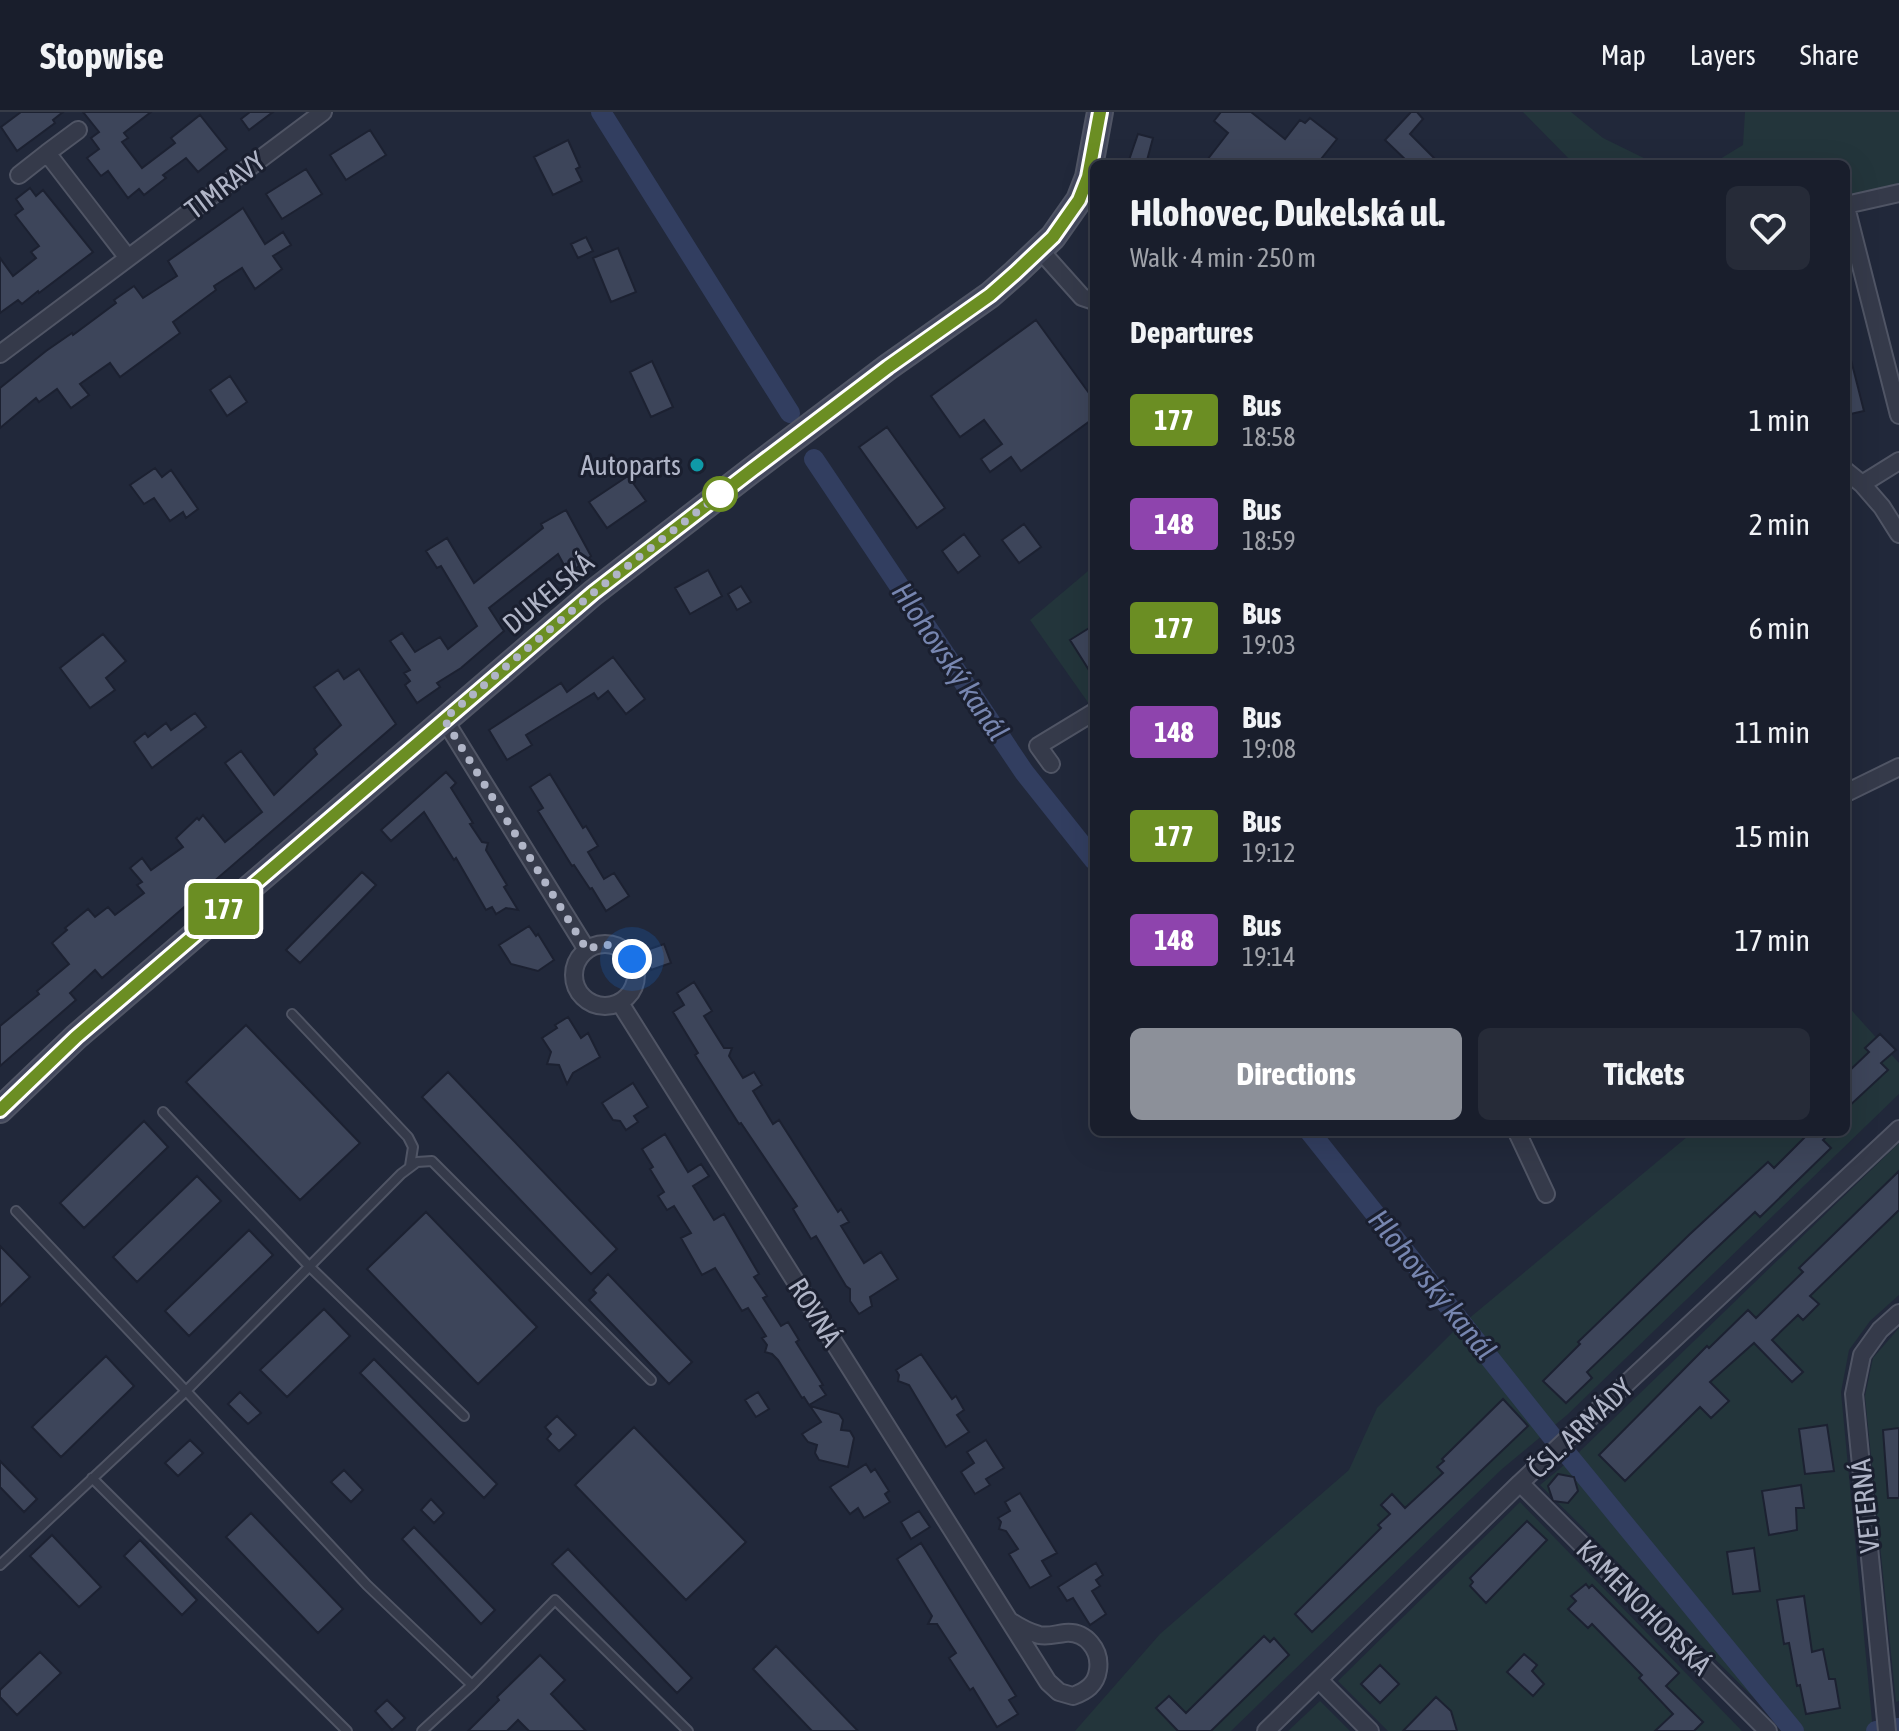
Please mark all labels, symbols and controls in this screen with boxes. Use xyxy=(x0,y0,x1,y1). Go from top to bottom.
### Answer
text: Stopwise xyxy=(40,34,164,77)
text: Map xyxy=(1601,39,1646,71)
text: Layers xyxy=(1690,39,1756,71)
text: Share xyxy=(1800,39,1859,71)
street label: TIMRAVY xyxy=(179,144,272,225)
button: heart xyxy=(1726,186,1810,270)
text: Hlohovec, Dukelská ul. xyxy=(1130,191,1445,234)
text: Walk · 4 min · 250 m xyxy=(1130,243,1316,273)
text: Departures xyxy=(1130,315,1253,349)
text: Bus xyxy=(1242,388,1281,422)
text: 1 min xyxy=(1749,403,1810,437)
text: 177 xyxy=(1154,404,1194,436)
text: 18:58 xyxy=(1242,422,1296,452)
place label: Autoparts xyxy=(581,449,681,481)
marker: Autoparts xyxy=(688,456,706,474)
unlabelled marker xyxy=(703,477,737,511)
text: Bus xyxy=(1242,492,1281,526)
text: 2 min xyxy=(1749,507,1810,541)
text: 148 xyxy=(1154,508,1194,540)
text: 18:59 xyxy=(1242,526,1296,556)
street label: DUKELSKÁ xyxy=(496,546,600,640)
water label: Hlohovský kanál xyxy=(886,576,1016,747)
text: Bus xyxy=(1242,596,1281,630)
text: 6 min xyxy=(1749,611,1810,645)
text: 177 xyxy=(1154,612,1194,644)
text: 19:03 xyxy=(1242,630,1296,660)
text: Bus xyxy=(1242,700,1281,734)
text: 11 min xyxy=(1735,715,1810,749)
text: 148 xyxy=(1154,716,1194,748)
text: 19:08 xyxy=(1242,734,1296,764)
text: Bus xyxy=(1242,804,1281,838)
text: 15 min xyxy=(1735,819,1810,853)
text: 177 xyxy=(1154,820,1194,852)
text: 19:12 xyxy=(1242,838,1296,868)
line badge: 177 xyxy=(178,883,270,935)
text: 177 xyxy=(204,893,244,925)
text: Bus xyxy=(1242,908,1281,942)
text: 17 min xyxy=(1735,923,1810,957)
text: 148 xyxy=(1154,924,1194,956)
your location xyxy=(612,939,652,979)
text: 19:14 xyxy=(1242,942,1296,972)
button: Directions xyxy=(1130,1028,1462,1120)
button: Tickets xyxy=(1478,1028,1810,1120)
water label: Hlohovský kanál xyxy=(1362,1203,1504,1366)
street label: ROVNÁ xyxy=(782,1272,848,1352)
street label: ČSL. ARMÁDY xyxy=(1521,1371,1639,1485)
street label: VETERNÁ xyxy=(1844,1457,1886,1554)
street label: KAMENOHORSKÁ xyxy=(1570,1533,1718,1681)

